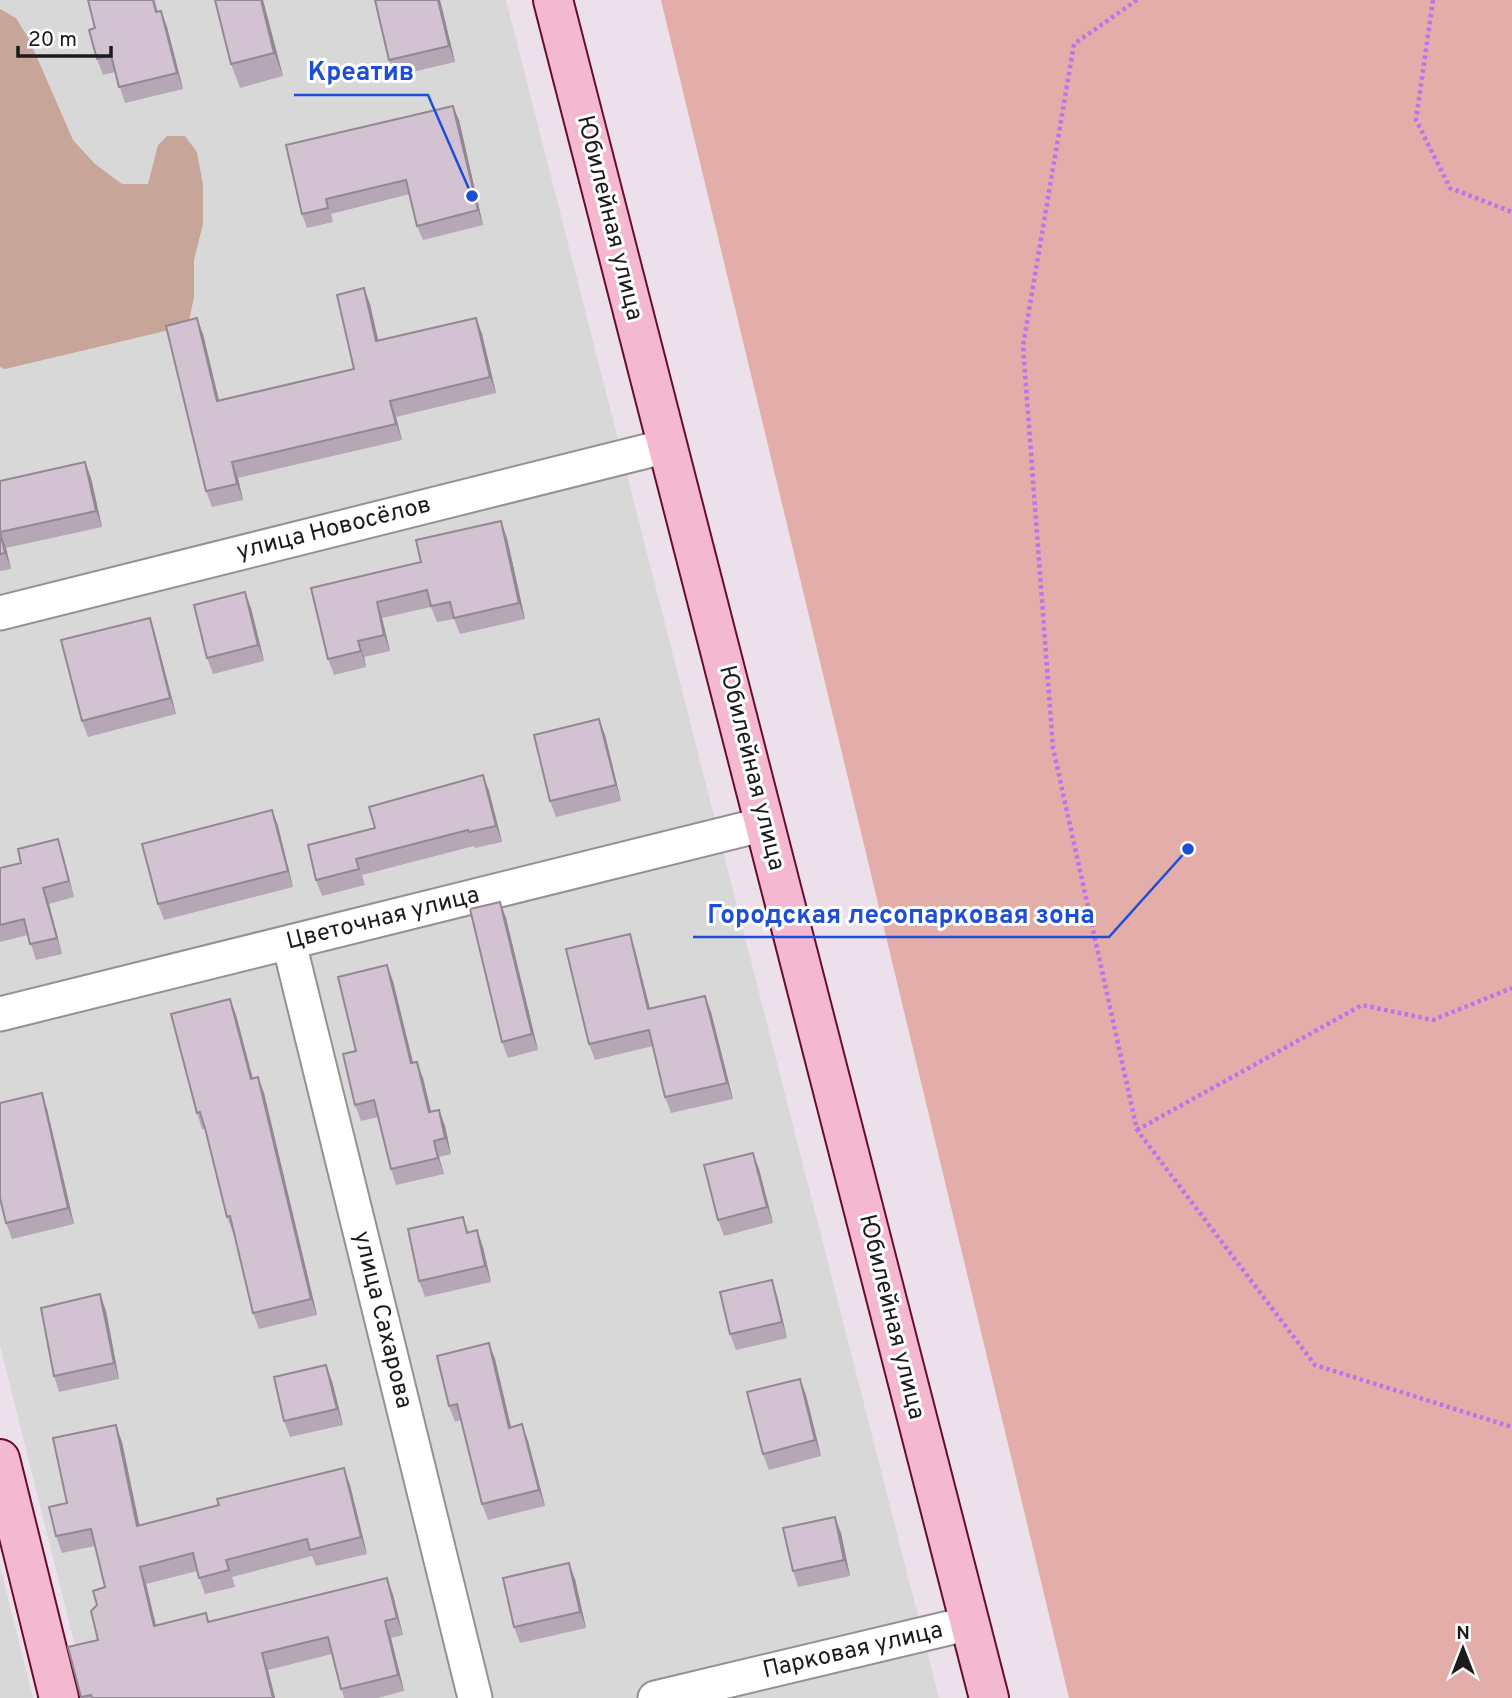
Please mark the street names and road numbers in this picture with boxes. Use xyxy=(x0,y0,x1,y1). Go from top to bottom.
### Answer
street label: Юбилейная улица xyxy=(569,112,649,324)
street label: улица Новосёлов xyxy=(234,490,434,568)
street label: Юбилейная улица xyxy=(711,662,791,874)
street label: Цветочная улица xyxy=(283,881,483,957)
street label: Юбилейная улица xyxy=(851,1211,931,1423)
street label: улица Сахарова xyxy=(345,1228,419,1412)
street label: Парковая улица xyxy=(760,1616,946,1686)

